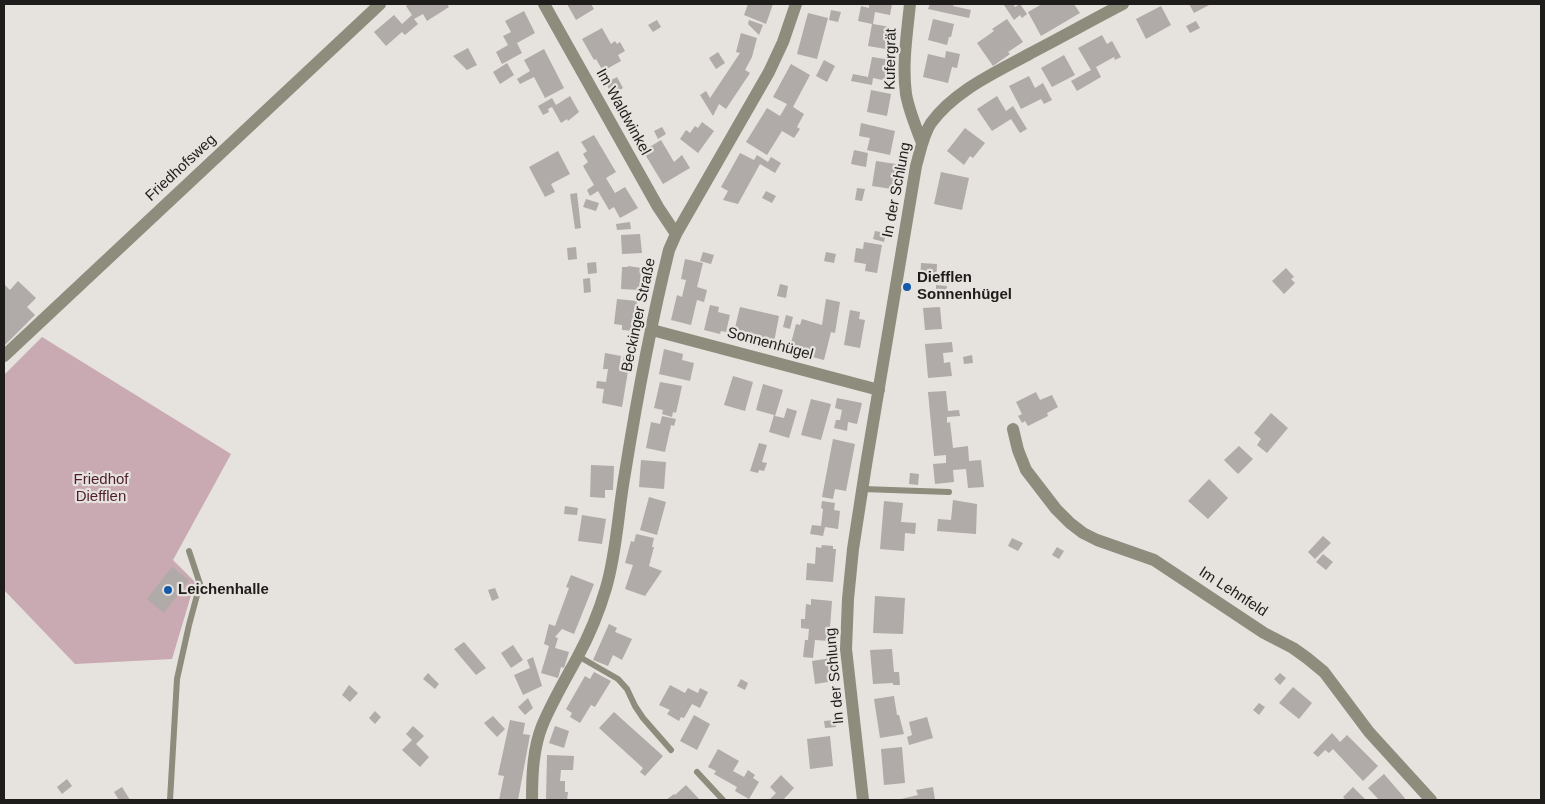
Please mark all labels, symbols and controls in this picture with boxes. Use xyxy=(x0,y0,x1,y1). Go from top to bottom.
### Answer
street label: Kufergrät xyxy=(881,28,901,90)
street label: Im Waldwinkel xyxy=(592,66,654,158)
street label: Friedhofsweg xyxy=(142,131,220,205)
street label: In der Schlung xyxy=(879,141,915,239)
street label: Beckinger Straße xyxy=(618,256,660,374)
place label: Diefflen Sonnenhügel xyxy=(917,269,1012,304)
marker: Diefflen Sonnenhügel xyxy=(901,281,913,293)
street label: Sonnenhügel xyxy=(725,324,815,364)
park label: Friedhof Diefflen xyxy=(73,471,129,506)
street label: Im Lehnfeld xyxy=(1195,563,1271,621)
place label: Leichenhalle xyxy=(178,581,269,599)
marker: Leichenhalle xyxy=(162,584,174,596)
street label: In der Schlung xyxy=(822,627,848,725)

